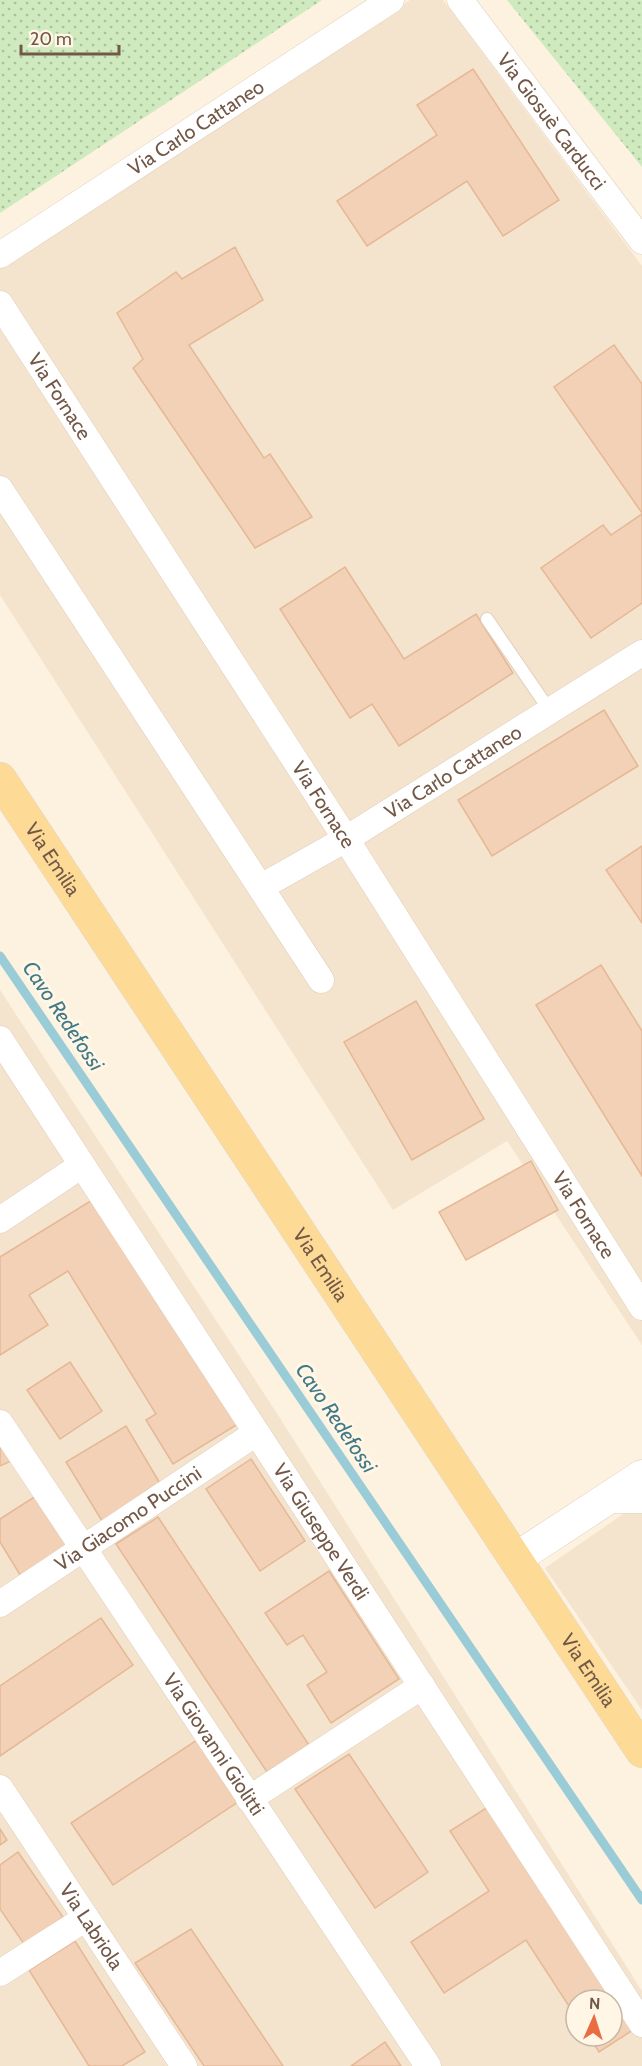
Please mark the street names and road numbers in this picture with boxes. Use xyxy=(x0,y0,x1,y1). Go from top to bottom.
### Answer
street label: Via Giosuè Carducci xyxy=(492,48,611,195)
street label: Via Carlo Cattaneo xyxy=(124,74,268,180)
street label: Via Fornace xyxy=(23,349,97,444)
street label: Via Carlo Cattaneo xyxy=(380,720,526,824)
street label: Via Fornace xyxy=(287,757,360,852)
street label: Via Emilia xyxy=(20,818,86,901)
street label: Via Fornace xyxy=(547,1167,620,1263)
street label: Via Emilia xyxy=(288,1223,354,1306)
street label: Via Giuseppe Verdi xyxy=(268,1459,374,1604)
street label: Via Giacomo Puccini xyxy=(50,1461,206,1576)
street label: Via Emilia xyxy=(556,1629,622,1712)
street label: Via Giovanni Giolitti xyxy=(158,1669,270,1820)
street label: Via Labriola xyxy=(55,1879,129,1974)

